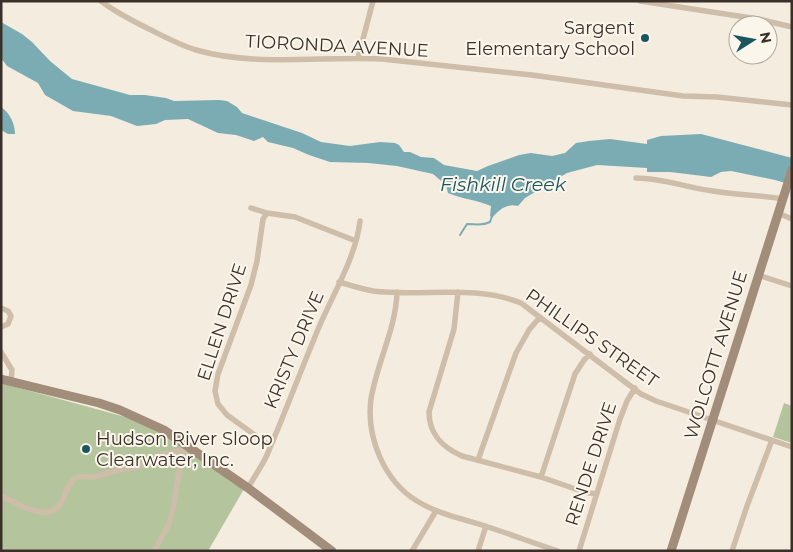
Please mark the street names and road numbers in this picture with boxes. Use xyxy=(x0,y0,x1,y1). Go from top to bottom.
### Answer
street label: TIORONDA AVENUE xyxy=(245,30,429,62)
street label: ELLEN DRIVE xyxy=(193,261,251,383)
street label: WOLCOTT AVENUE xyxy=(680,268,752,442)
street label: PHILLIPS STREET xyxy=(521,284,663,392)
street label: KRISTY DRIVE xyxy=(259,288,329,412)
street label: RENDE DRIVE xyxy=(561,399,621,529)

